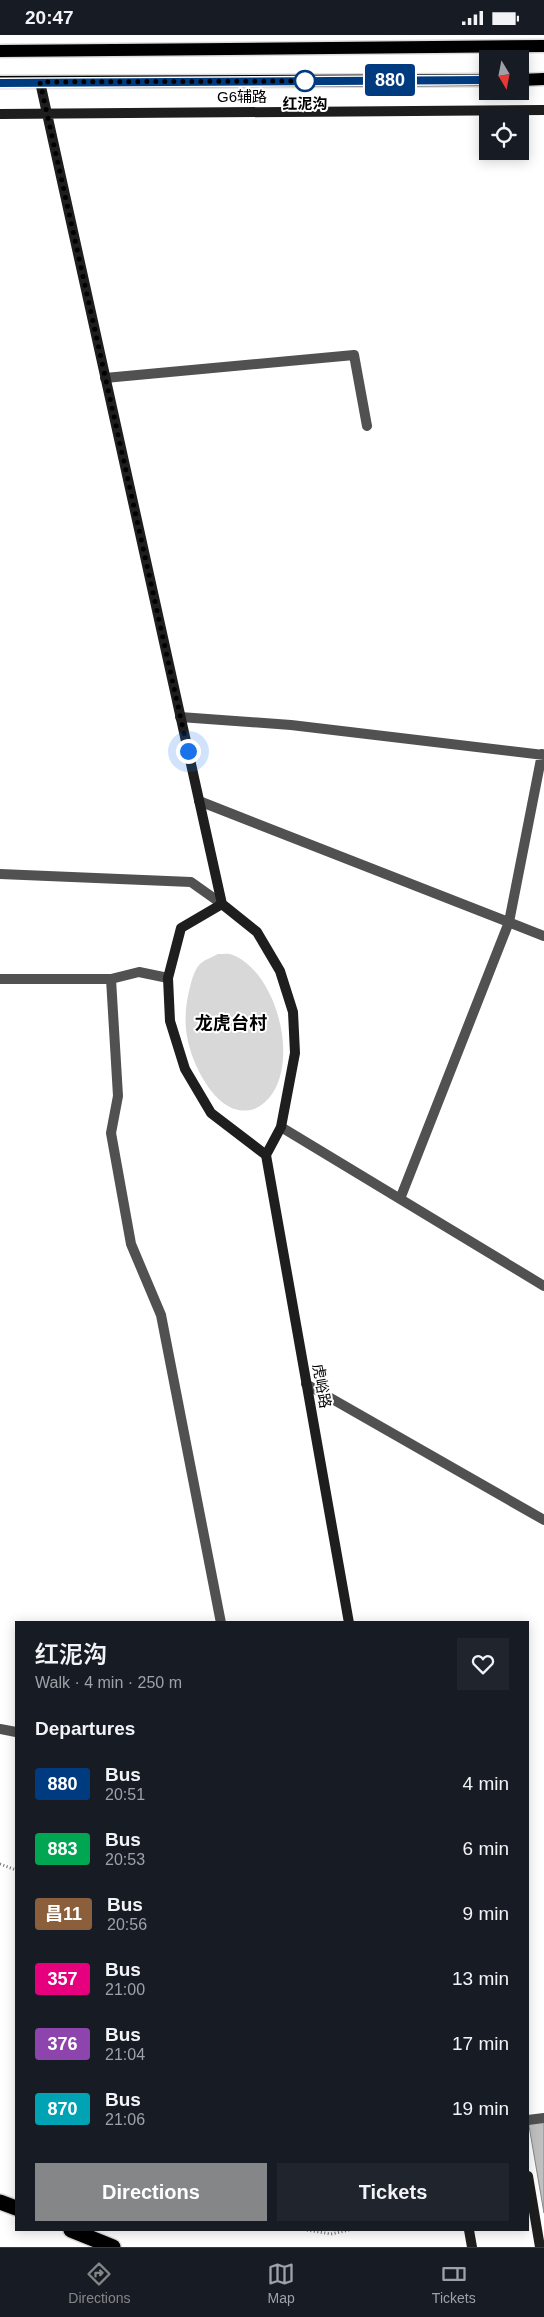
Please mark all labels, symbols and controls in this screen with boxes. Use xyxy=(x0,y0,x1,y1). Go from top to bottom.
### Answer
text: 20:47 xyxy=(25,7,74,28)
north arrow xyxy=(479,50,529,100)
map controls xyxy=(479,50,529,160)
line badge: 880 xyxy=(361,64,419,96)
marker: 红泥沟 xyxy=(294,70,316,92)
text: 880 xyxy=(375,70,405,90)
street label: G6辅路 xyxy=(217,88,267,105)
place label: 红泥沟 xyxy=(282,95,328,112)
button: locate xyxy=(479,110,529,160)
your location xyxy=(176,739,201,764)
district label: 龙虎台村 xyxy=(195,1013,267,1033)
street label: 虎峪路 xyxy=(310,1362,334,1410)
button: heart xyxy=(457,1638,509,1690)
text: 红泥沟 xyxy=(35,1641,107,1668)
text: Walk · 4 min · 250 m xyxy=(35,1674,182,1691)
text: Departures xyxy=(35,1718,135,1739)
text: Bus xyxy=(105,1764,141,1785)
text: 4 min xyxy=(463,1773,509,1794)
text: 880 xyxy=(47,1774,78,1794)
text: 20:51 xyxy=(105,1786,145,1803)
text: Bus xyxy=(105,1829,141,1850)
text: 6 min xyxy=(463,1838,509,1859)
text: 883 xyxy=(47,1839,78,1859)
text: 20:53 xyxy=(105,1851,145,1868)
text: Bus xyxy=(107,1894,143,1915)
text: 9 min xyxy=(463,1903,509,1924)
text: 昌11 xyxy=(45,1904,82,1924)
text: 20:56 xyxy=(107,1916,147,1933)
text: Bus xyxy=(105,1959,141,1980)
text: 13 min xyxy=(452,1968,509,1989)
text: 357 xyxy=(47,1969,78,1989)
text: 21:00 xyxy=(105,1981,145,1998)
text: Bus xyxy=(105,2024,141,2045)
text: 17 min xyxy=(452,2033,509,2054)
text: 376 xyxy=(47,2034,78,2054)
text: 21:04 xyxy=(105,2046,145,2063)
text: Bus xyxy=(105,2089,141,2110)
text: 19 min xyxy=(452,2098,509,2119)
text: 870 xyxy=(47,2099,78,2119)
text: 21:06 xyxy=(105,2111,145,2128)
button: Directions xyxy=(35,2163,267,2221)
button: Tickets xyxy=(277,2163,509,2221)
tab: Directions xyxy=(68,2260,131,2306)
tab: Map xyxy=(267,2260,295,2306)
tab: Tickets xyxy=(432,2260,476,2306)

